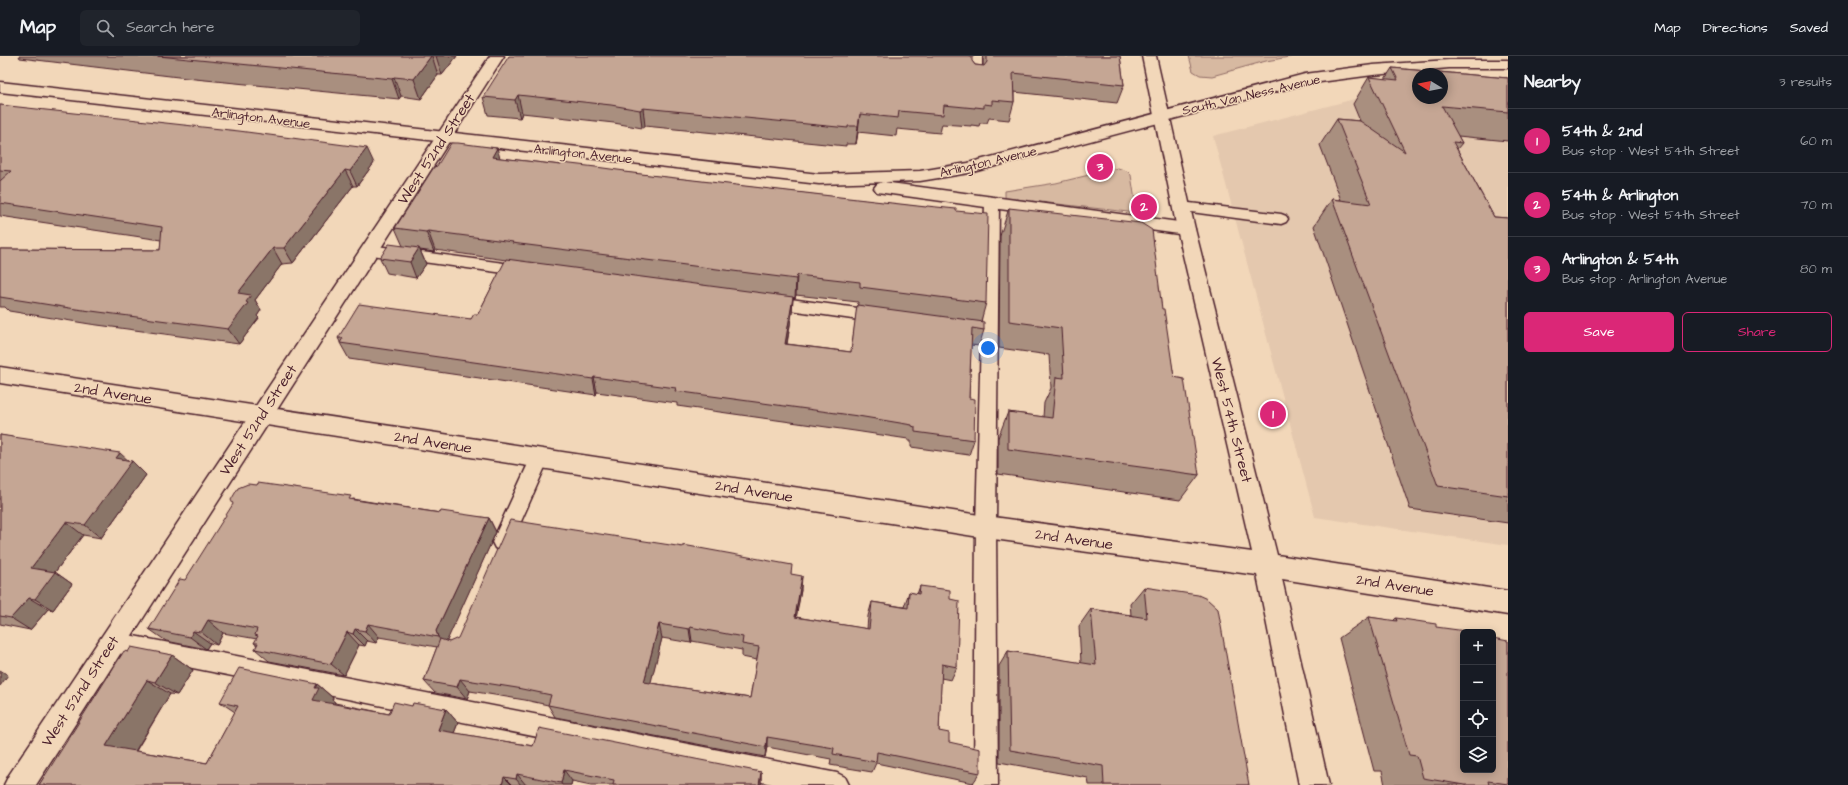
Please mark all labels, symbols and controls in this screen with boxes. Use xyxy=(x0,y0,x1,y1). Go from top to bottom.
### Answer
search box xyxy=(80,10,360,46)
text: Map xyxy=(20,14,56,41)
icon: search xyxy=(94,17,116,39)
text: Search here xyxy=(126,17,215,38)
text: Map xyxy=(1654,18,1681,38)
text: Directions xyxy=(1703,18,1768,38)
text: Saved xyxy=(1790,18,1828,38)
north arrow xyxy=(1412,68,1448,104)
street label: South Van Ness Avenue xyxy=(1180,70,1322,120)
text: Nearby xyxy=(1524,70,1581,94)
text: 3 results xyxy=(1779,73,1832,91)
street label: West 52nd Street xyxy=(393,90,480,209)
street label: Arlington Avenue xyxy=(210,103,311,134)
text: 54th & 2nd xyxy=(1562,121,1642,142)
text: 1 xyxy=(1536,132,1538,150)
text: 60 m xyxy=(1800,132,1832,150)
street label: Arlington Avenue xyxy=(533,140,633,169)
street label: Arlington Avenue xyxy=(938,142,1039,183)
text: Bus stop · West 54th Street xyxy=(1562,142,1739,160)
pin: 3 xyxy=(1087,152,1113,182)
text: 54th & Arlington xyxy=(1562,185,1678,206)
pin: 2 xyxy=(1131,192,1157,222)
text: 2 xyxy=(1533,196,1541,214)
text: 70 m xyxy=(1800,196,1832,214)
text: Bus stop · West 54th Street xyxy=(1562,206,1739,224)
text: Arlington & 54th xyxy=(1562,249,1678,270)
text: 3 xyxy=(1534,260,1540,278)
text: 80 m xyxy=(1800,260,1832,278)
text: Bus stop · Arlington Avenue xyxy=(1562,270,1727,288)
button: Save xyxy=(1524,312,1674,352)
button: Share xyxy=(1682,312,1832,352)
your location xyxy=(978,338,998,358)
street label: West 54th Street xyxy=(1206,355,1257,485)
street label: West 52nd Street xyxy=(215,361,302,480)
street label: 2nd Avenue xyxy=(73,377,153,410)
pin: 1 xyxy=(1260,399,1286,429)
street label: 2nd Avenue xyxy=(393,426,473,459)
street label: 2nd Avenue xyxy=(714,475,794,508)
street label: 2nd Avenue xyxy=(1034,524,1114,555)
street label: 2nd Avenue xyxy=(1355,569,1435,602)
map controls xyxy=(1460,629,1496,773)
button: + xyxy=(1460,629,1496,665)
street label: West 52nd Street xyxy=(37,632,124,751)
button: − xyxy=(1460,665,1496,701)
button: locate xyxy=(1460,701,1496,737)
button: layers xyxy=(1460,737,1496,773)

